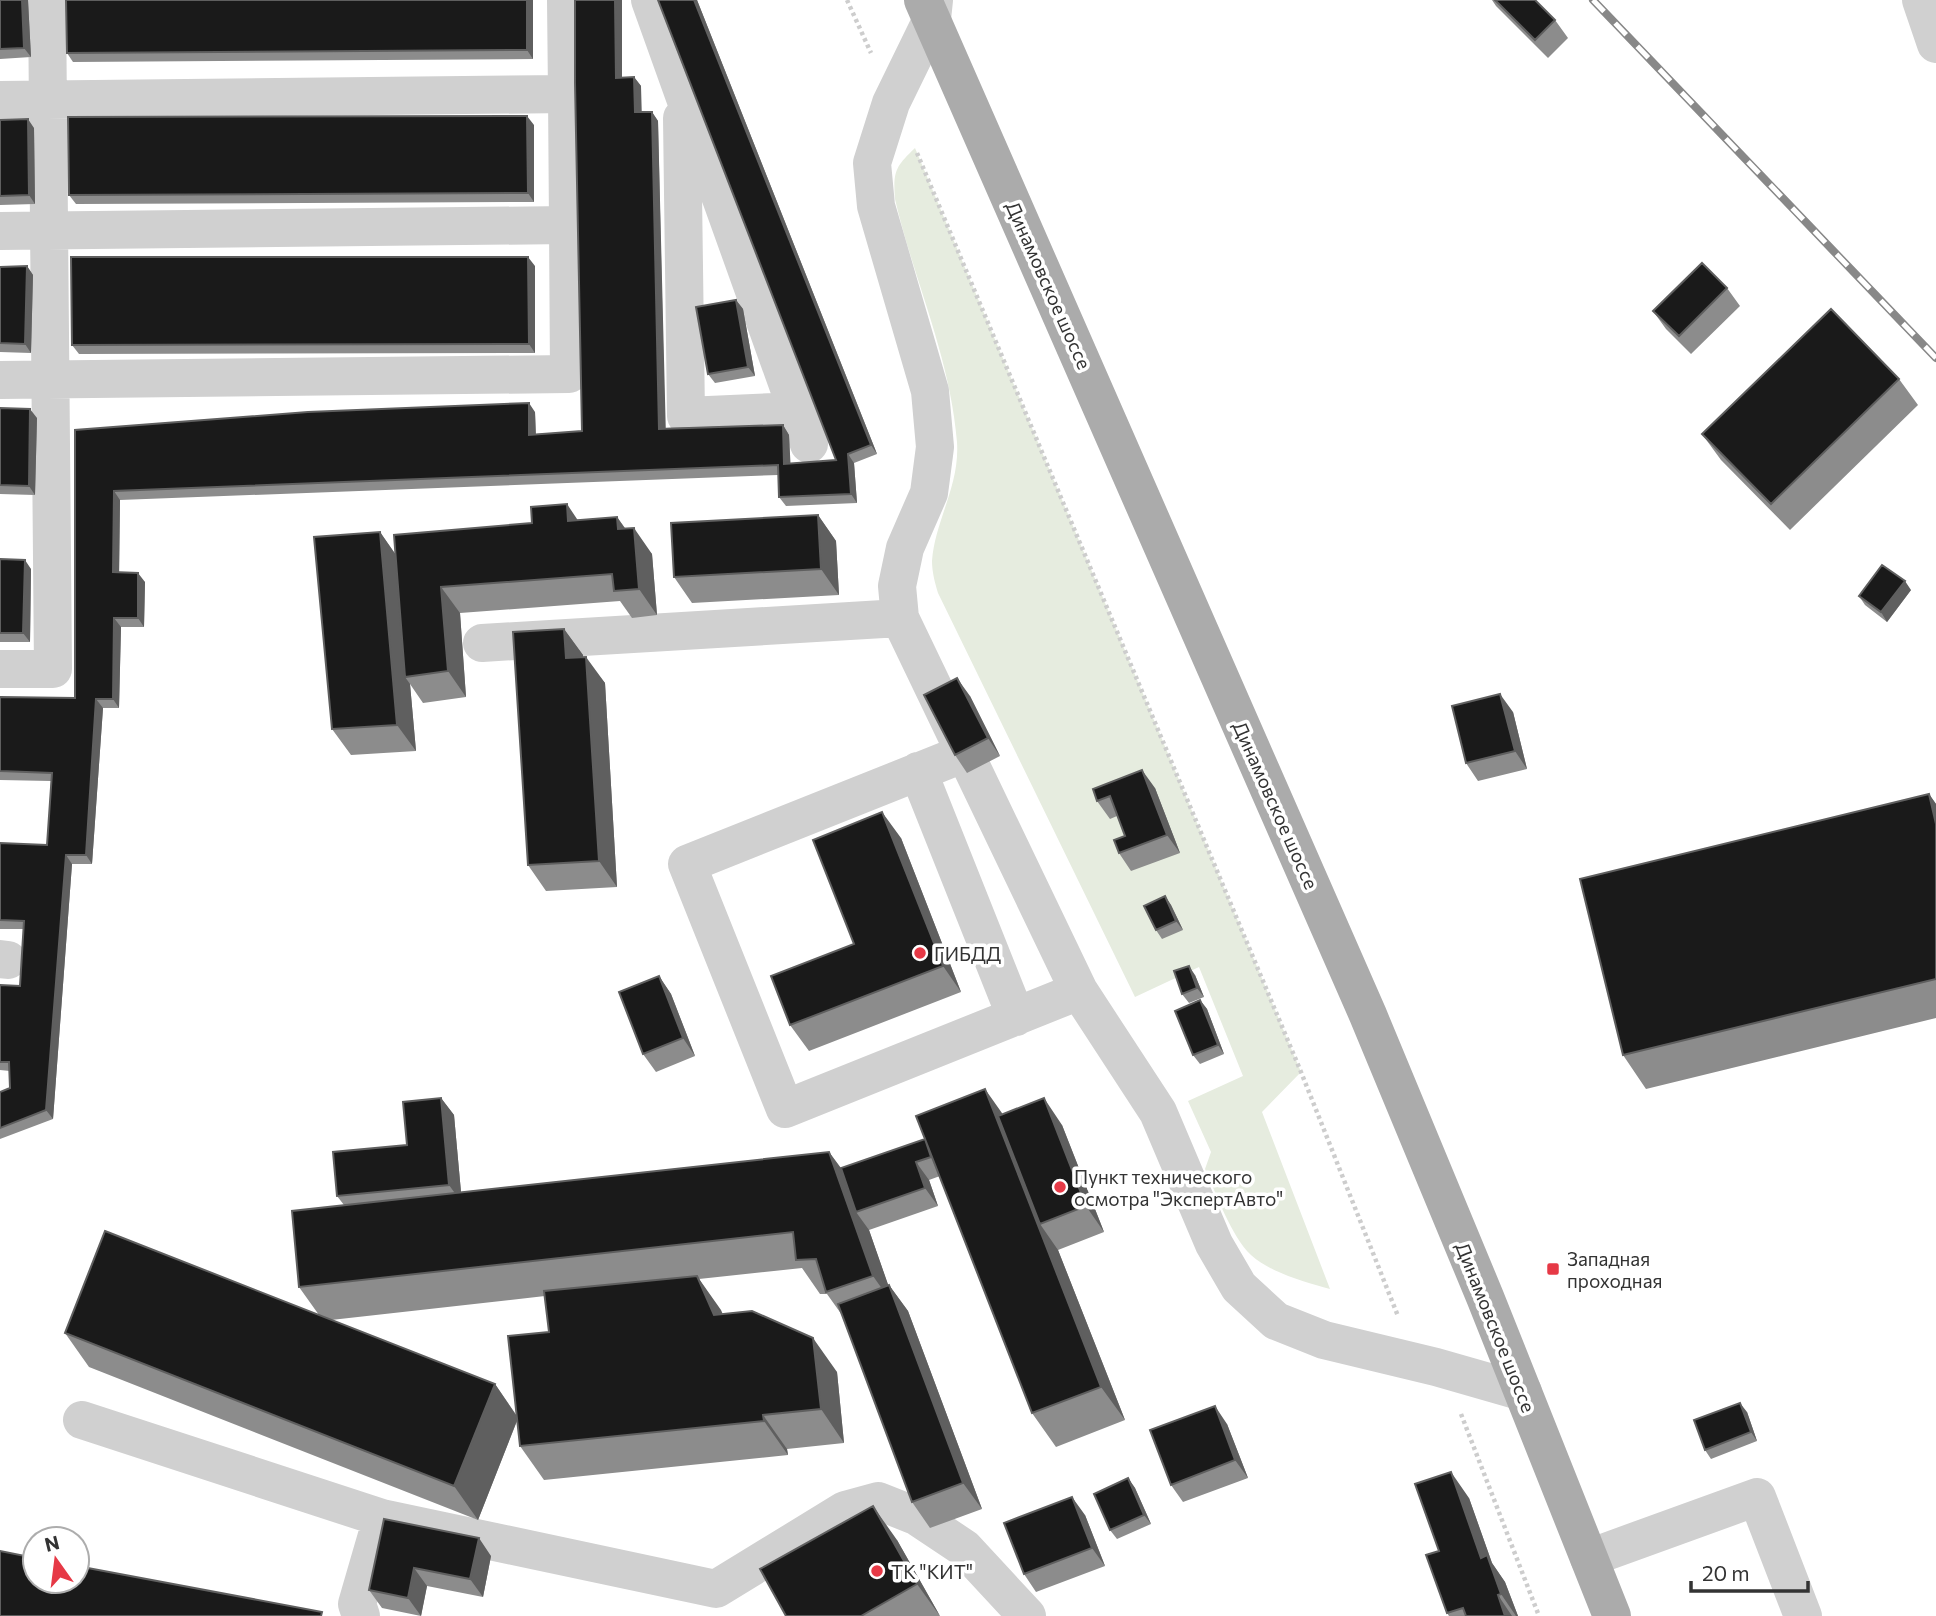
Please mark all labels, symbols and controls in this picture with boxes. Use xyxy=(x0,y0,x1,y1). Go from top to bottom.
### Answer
street label: Динамовское шоссе xyxy=(1002,197,1096,373)
street label: Динамовское шоссе xyxy=(1229,717,1323,893)
place label: ГИБДД xyxy=(934,942,1001,965)
marker: ГИБДД xyxy=(912,945,928,961)
place label: Пункт технического осмотра "ЭкспертАвто" xyxy=(1074,1165,1283,1210)
marker: Пункт технического осмотра "ЭкспертАвто" xyxy=(1052,1179,1068,1195)
street label: Динамовское шоссе xyxy=(1451,1239,1541,1415)
place label: Западная проходная xyxy=(1567,1247,1663,1292)
marker: Западная проходная xyxy=(1545,1261,1561,1277)
north arrow xyxy=(21,1525,91,1595)
text: N xyxy=(42,1530,61,1556)
scale bar xyxy=(1691,1550,1808,1594)
place label: ТК "КИТ" xyxy=(891,1560,973,1583)
text: 20 m xyxy=(1702,1560,1750,1585)
marker: ТК "КИТ" xyxy=(869,1563,885,1579)

